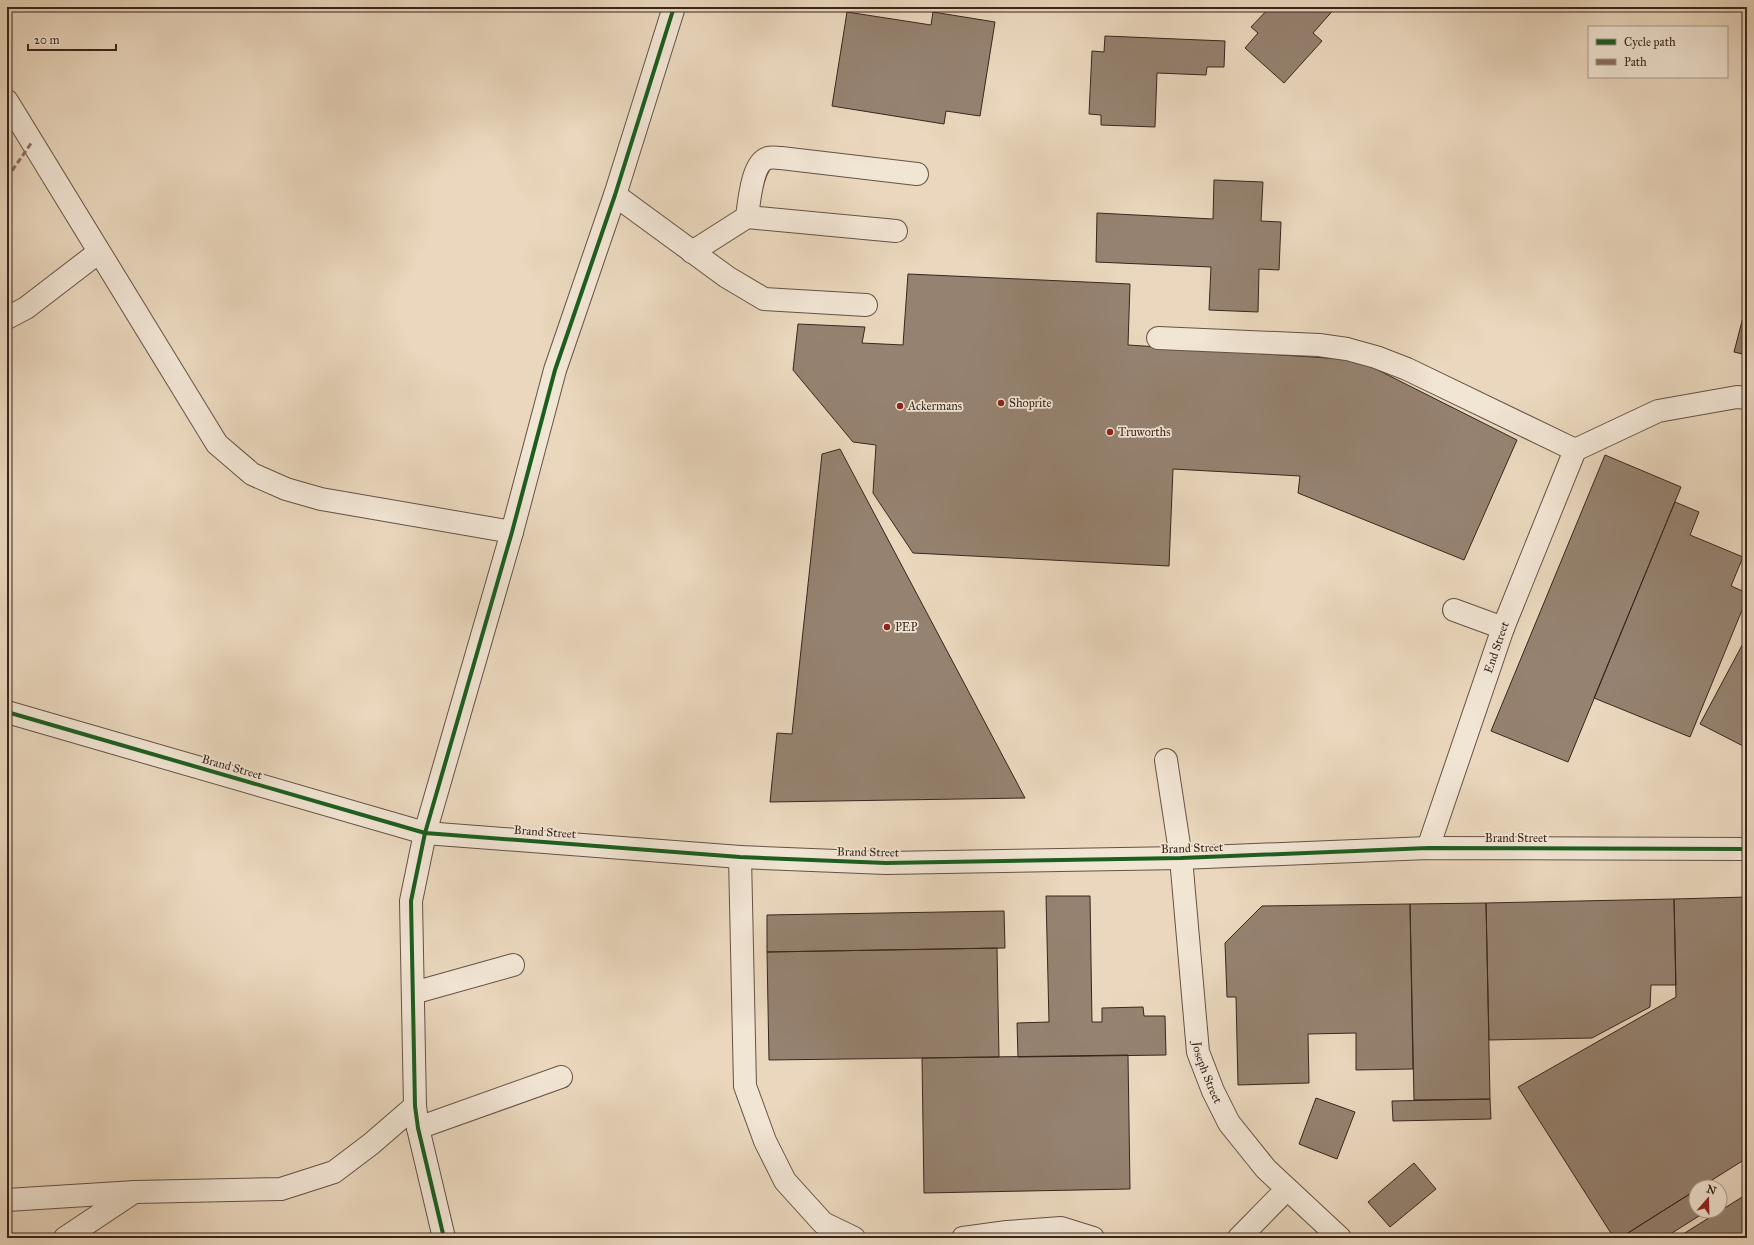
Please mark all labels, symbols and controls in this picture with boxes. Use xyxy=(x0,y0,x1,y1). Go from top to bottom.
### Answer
scale bar xyxy=(28,26,116,52)
legend xyxy=(1588,26,1728,78)
text: 20 m xyxy=(34,33,60,47)
text: Cycle path xyxy=(1624,35,1676,49)
text: Path xyxy=(1624,55,1647,69)
place label: Shoprite xyxy=(1009,396,1052,410)
marker: Shoprite xyxy=(996,398,1006,408)
place label: Ackermans xyxy=(907,399,962,413)
marker: Ackermans xyxy=(895,401,905,411)
place label: Truworths xyxy=(1118,425,1171,439)
marker: Truworths xyxy=(1105,427,1115,437)
street label: End Street xyxy=(1481,619,1512,675)
place label: PEP xyxy=(895,620,917,634)
marker: PEP xyxy=(882,622,892,632)
street label: Brand Street xyxy=(200,752,265,783)
street label: Brand Street xyxy=(513,823,577,841)
street label: Brand Street xyxy=(1485,831,1548,845)
street label: Brand Street xyxy=(1161,840,1224,856)
street label: Brand Street xyxy=(837,844,900,860)
street label: Joseph Street xyxy=(1189,1039,1225,1106)
north arrow xyxy=(1688,1179,1728,1219)
text: N xyxy=(1705,1182,1718,1198)

